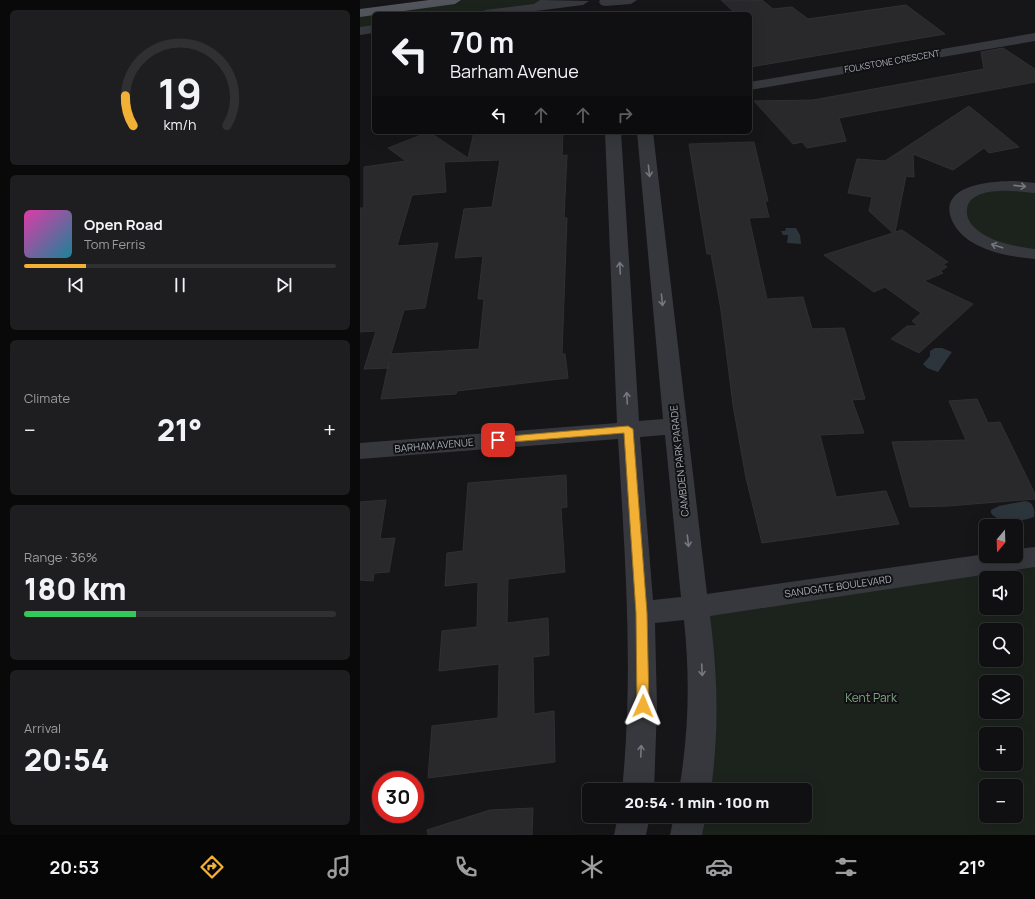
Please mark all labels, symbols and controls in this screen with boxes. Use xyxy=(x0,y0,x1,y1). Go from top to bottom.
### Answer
text: 70 m xyxy=(450,23,514,61)
icon: left xyxy=(384,28,436,80)
street label: FOLKSTONE CRESCENT xyxy=(843,46,941,76)
text: Barham Avenue xyxy=(450,59,579,83)
text: 19 xyxy=(158,64,202,120)
icon: left xyxy=(488,104,510,126)
icon: ahead xyxy=(530,104,552,126)
icon: ahead xyxy=(572,104,594,126)
icon: right xyxy=(614,104,636,126)
text: km/h xyxy=(163,114,197,133)
one-way arrow xyxy=(646,164,653,177)
one-way arrow xyxy=(1013,182,1026,190)
text: Open Road xyxy=(84,214,163,235)
text: Tom Ferris xyxy=(84,235,145,253)
one-way arrow xyxy=(991,242,1003,250)
one-way arrow xyxy=(616,262,624,275)
icon: previous xyxy=(65,274,87,296)
icon: pause xyxy=(169,274,191,296)
icon: next xyxy=(273,274,295,296)
one-way arrow xyxy=(658,293,666,306)
text: Climate xyxy=(24,389,70,407)
one-way arrow xyxy=(623,392,630,405)
street label: CAMBDEN PARK PARADE xyxy=(666,404,692,517)
text: 21° xyxy=(157,409,202,450)
text: − xyxy=(24,415,36,445)
text: + xyxy=(323,415,336,445)
pin xyxy=(481,423,515,457)
icon: arrive xyxy=(487,429,509,451)
street label: BARHAM AVENUE xyxy=(394,435,474,455)
north arrow xyxy=(979,519,1023,563)
map controls xyxy=(979,519,1023,823)
one-way arrow xyxy=(684,534,692,547)
text: Range · 36% xyxy=(24,548,98,566)
text: 180 km xyxy=(24,568,127,609)
button: sound xyxy=(979,571,1023,615)
street label: SANDGATE BOULEVARD xyxy=(783,572,893,600)
button: search xyxy=(979,623,1023,667)
one-way arrow xyxy=(698,663,706,676)
button: layers xyxy=(979,675,1023,719)
position arrow xyxy=(622,685,664,727)
park label: Kent Park xyxy=(845,689,898,706)
text: Arrival xyxy=(24,719,61,737)
button: + xyxy=(979,727,1023,771)
text: 20:54 xyxy=(24,739,109,780)
one-way arrow xyxy=(637,745,645,758)
speed limit sign: 30 xyxy=(372,771,424,823)
button: − xyxy=(979,779,1023,823)
text: 20:54 · 1 min · 100 m xyxy=(625,792,769,813)
icon: directions xyxy=(198,853,226,881)
icon: music xyxy=(325,853,353,881)
icon: phone xyxy=(452,853,480,881)
icon: climate xyxy=(578,853,606,881)
icon: car xyxy=(705,853,733,881)
icon: filters xyxy=(832,853,860,881)
text: 20:53 xyxy=(49,855,99,879)
text: 21° xyxy=(959,855,986,879)

